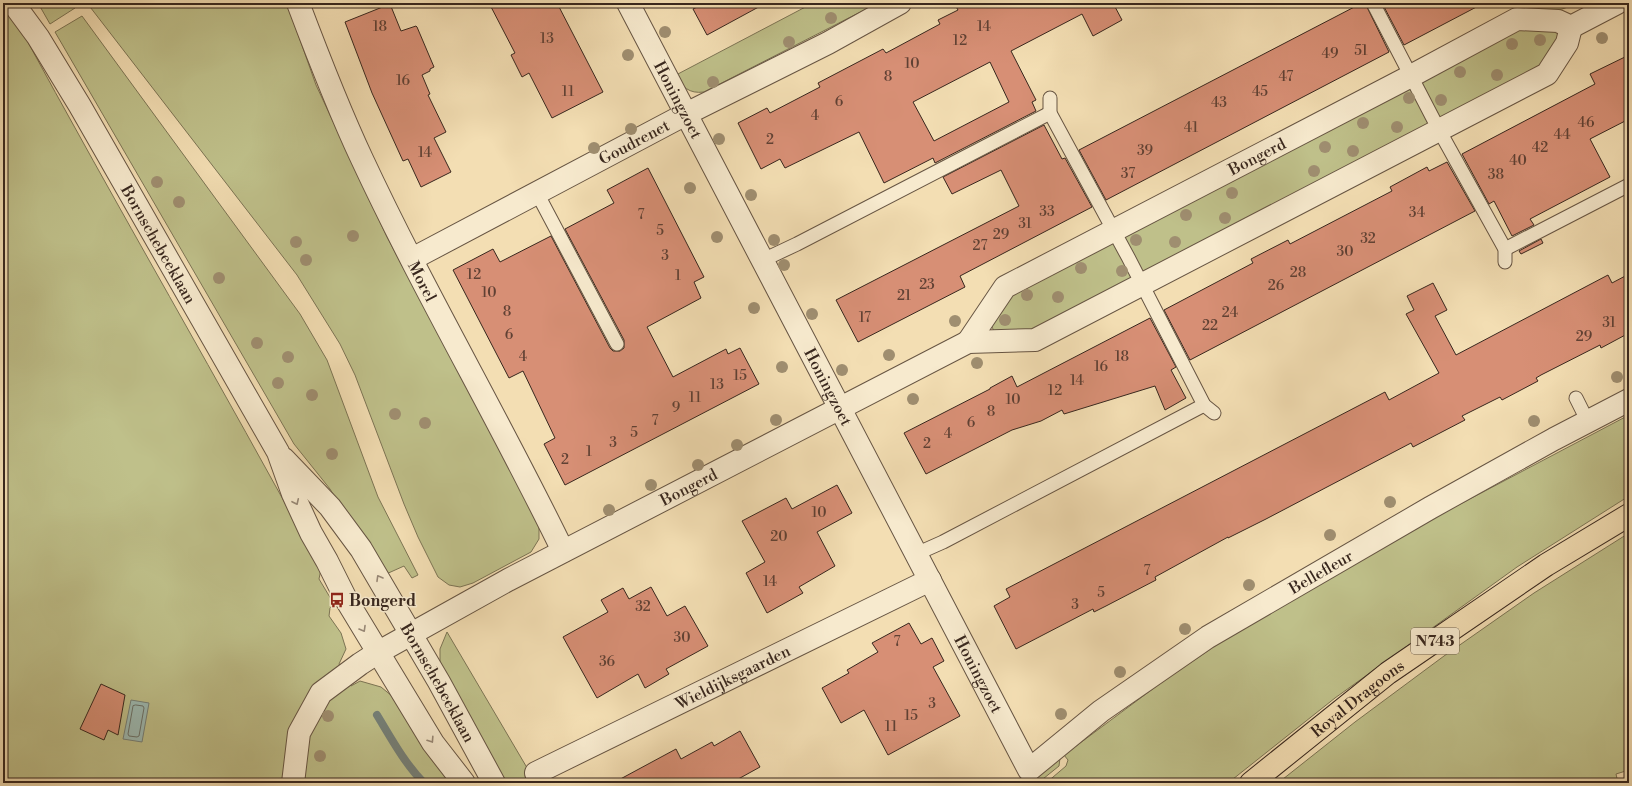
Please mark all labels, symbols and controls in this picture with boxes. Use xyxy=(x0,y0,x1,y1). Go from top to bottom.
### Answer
house number: 18 xyxy=(373,18,387,36)
house number: 14 xyxy=(977,18,991,36)
house number: 13 xyxy=(540,30,554,48)
house number: 12 xyxy=(953,32,967,50)
house number: 51 xyxy=(1354,42,1368,60)
house number: 49 xyxy=(1322,45,1338,63)
house number: 10 xyxy=(905,55,919,73)
street label: Honingzoet xyxy=(649,58,706,143)
house number: 8 xyxy=(884,68,892,86)
house number: 47 xyxy=(1279,68,1293,86)
house number: 16 xyxy=(396,72,411,90)
house number: 11 xyxy=(562,83,574,101)
house number: 45 xyxy=(1252,83,1268,101)
house number: 6 xyxy=(835,93,844,111)
house number: 43 xyxy=(1211,94,1227,112)
house number: 4 xyxy=(811,107,819,125)
house number: 46 xyxy=(1578,114,1595,132)
street label: Goudrenet xyxy=(596,115,673,169)
house number: 41 xyxy=(1184,119,1198,137)
house number: 44 xyxy=(1554,126,1570,144)
house number: 2 xyxy=(766,131,774,149)
street label: Bongerd xyxy=(1224,134,1289,181)
house number: 42 xyxy=(1532,139,1548,157)
house number: 39 xyxy=(1137,142,1153,160)
house number: 14 xyxy=(418,144,432,162)
house number: 40 xyxy=(1509,152,1527,170)
house number: 37 xyxy=(1121,165,1135,183)
house number: 38 xyxy=(1488,166,1504,184)
street label: Bornschebeeklaan xyxy=(116,181,200,308)
house number: 33 xyxy=(1039,203,1055,221)
house number: 34 xyxy=(1409,204,1425,222)
house number: 7 xyxy=(637,206,645,224)
house number: 31 xyxy=(1018,215,1032,233)
house number: 5 xyxy=(656,222,664,240)
house number: 29 xyxy=(993,226,1009,244)
house number: 32 xyxy=(1360,230,1376,248)
house number: 27 xyxy=(973,237,987,255)
house number: 30 xyxy=(1336,243,1354,261)
house number: 3 xyxy=(661,247,669,265)
street label: Morel xyxy=(403,258,441,305)
house number: 28 xyxy=(1290,264,1306,282)
house number: 12 xyxy=(467,266,481,284)
house number: 1 xyxy=(675,267,681,285)
house number: 23 xyxy=(919,276,935,294)
house number: 26 xyxy=(1268,277,1285,295)
house number: 10 xyxy=(482,284,496,302)
house number: 21 xyxy=(897,287,911,305)
house number: 8 xyxy=(503,303,511,321)
house number: 24 xyxy=(1222,304,1238,322)
house number: 17 xyxy=(859,309,871,327)
house number: 31 xyxy=(1602,314,1616,332)
house number: 22 xyxy=(1202,317,1218,335)
house number: 6 xyxy=(505,326,514,344)
house number: 29 xyxy=(1576,328,1592,346)
street label: Honingzoet xyxy=(799,345,856,430)
house number: 4 xyxy=(519,348,527,366)
house number: 18 xyxy=(1115,348,1129,366)
house number: 16 xyxy=(1094,358,1109,376)
house number: 15 xyxy=(733,367,747,385)
house number: 14 xyxy=(1070,372,1084,390)
house number: 13 xyxy=(710,376,724,394)
house number: 12 xyxy=(1048,382,1062,400)
house number: 11 xyxy=(689,389,701,407)
house number: 10 xyxy=(1006,391,1020,409)
house number: 9 xyxy=(672,399,680,417)
house number: 8 xyxy=(987,403,995,421)
house number: 7 xyxy=(651,412,659,430)
house number: 6 xyxy=(967,414,976,432)
house number: 5 xyxy=(630,424,638,442)
house number: 4 xyxy=(944,425,952,443)
house number: 3 xyxy=(609,434,617,452)
house number: 2 xyxy=(923,435,931,453)
house number: 1 xyxy=(586,443,592,461)
house number: 2 xyxy=(561,451,569,469)
street label: Bongerd xyxy=(656,464,721,511)
one-way arrow xyxy=(292,498,300,505)
house number: 10 xyxy=(812,504,826,522)
house number: 20 xyxy=(770,528,788,546)
street label: Bellefleur xyxy=(1285,546,1357,599)
house number: 7 xyxy=(1143,562,1151,580)
house number: 14 xyxy=(763,573,777,591)
one-way arrow xyxy=(376,575,383,582)
house number: 5 xyxy=(1097,584,1105,602)
bus stop icon: Bongerd xyxy=(328,591,346,609)
place label: Bongerd xyxy=(349,591,416,611)
house number: 3 xyxy=(1071,596,1079,614)
house number: 32 xyxy=(635,598,651,616)
street label: Bornschebeeklaan xyxy=(395,619,479,747)
one-way arrow xyxy=(359,625,366,632)
road number: N743 xyxy=(1411,628,1459,654)
house number: 30 xyxy=(673,629,691,647)
street label: Honingzoet xyxy=(949,632,1007,717)
house number: 7 xyxy=(893,633,901,651)
street label: Wieldijksgaarden xyxy=(671,641,794,715)
house number: 36 xyxy=(599,653,616,671)
street label: Royal Dragoons xyxy=(1307,656,1408,742)
house number: 3 xyxy=(928,695,936,713)
house number: 15 xyxy=(904,707,918,725)
house number: 11 xyxy=(885,718,897,736)
one-way arrow xyxy=(427,736,434,743)

